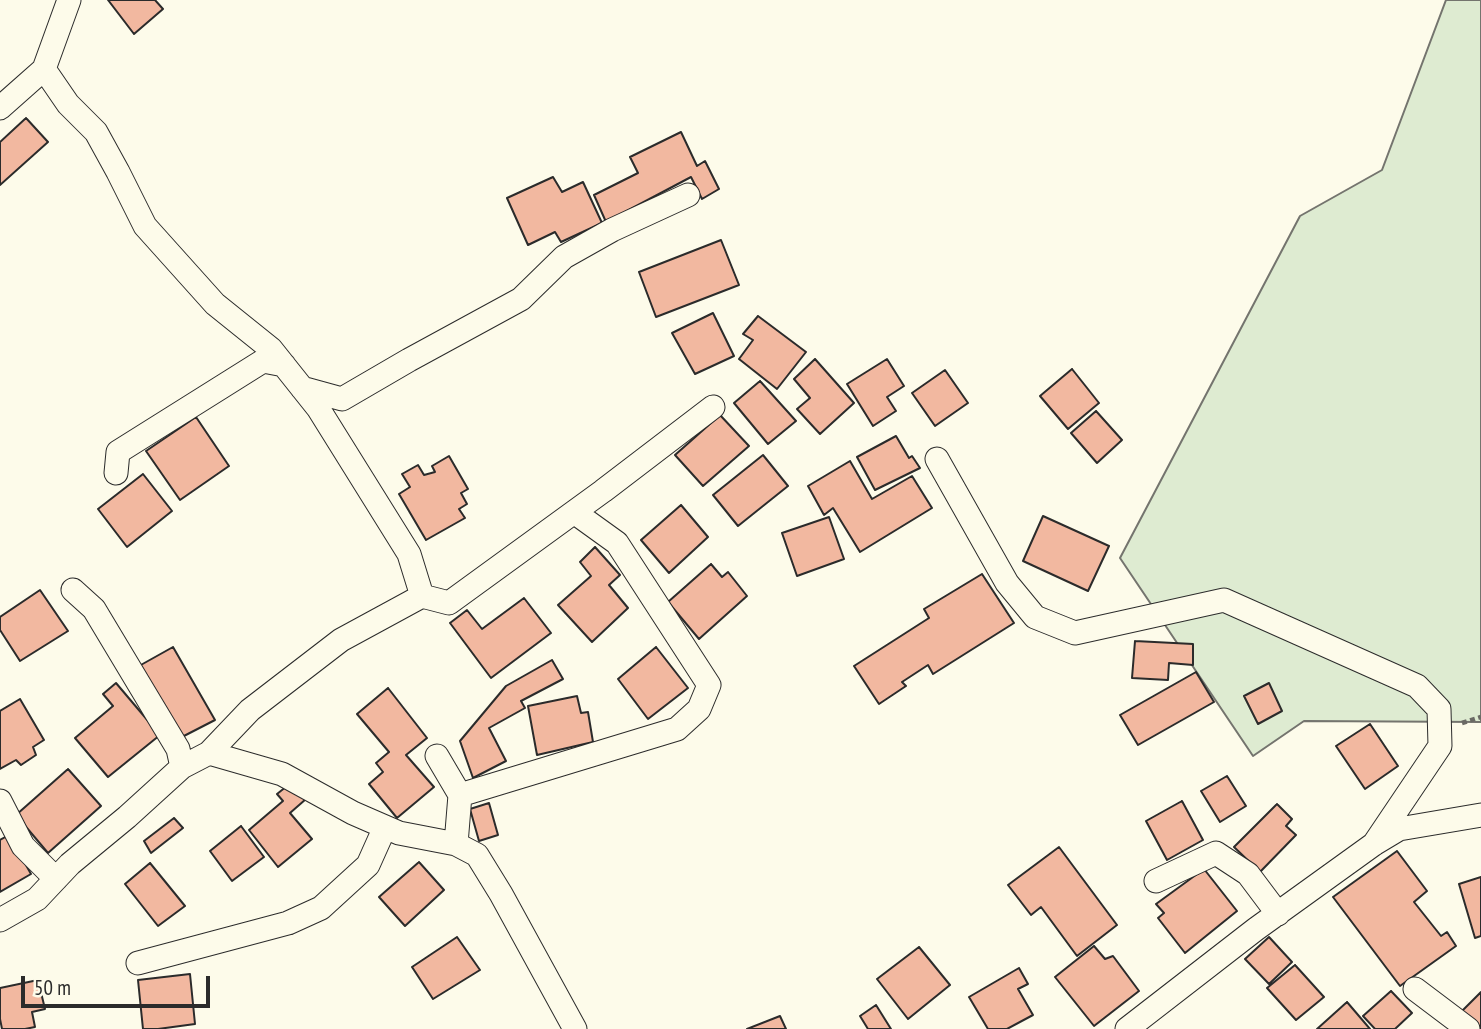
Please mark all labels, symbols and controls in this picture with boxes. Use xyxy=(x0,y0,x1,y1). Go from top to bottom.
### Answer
scale bar xyxy=(24,962,214,1006)
text: 50 m xyxy=(34,974,71,1001)

